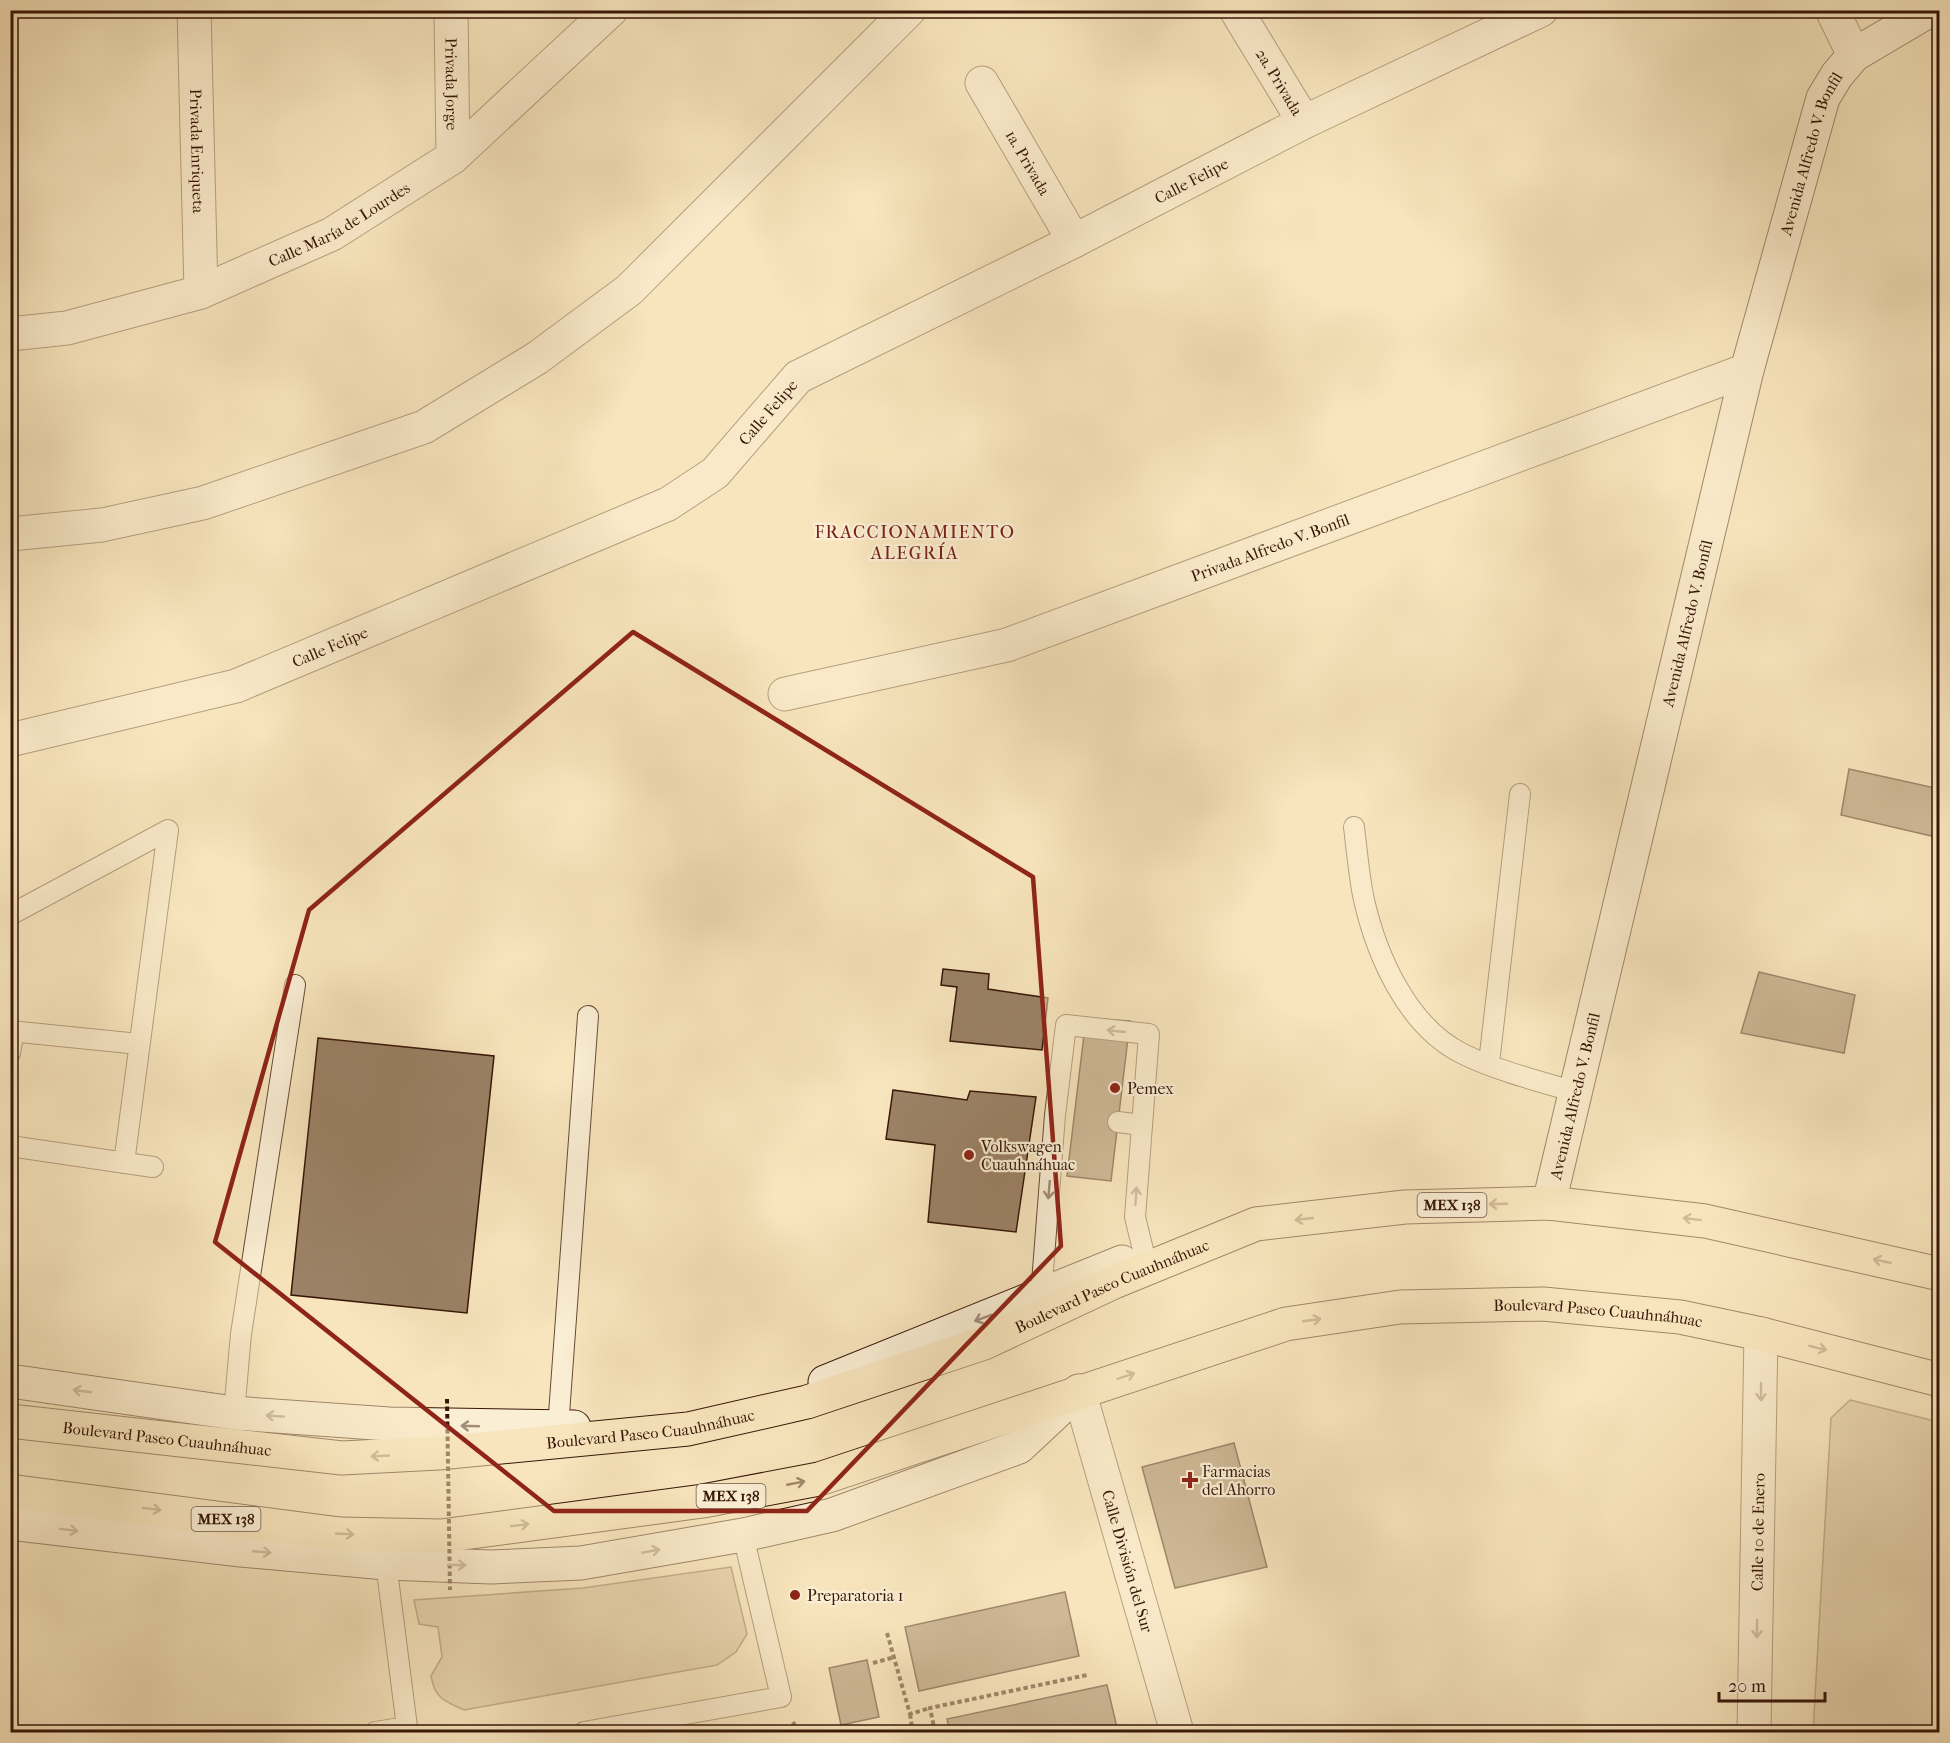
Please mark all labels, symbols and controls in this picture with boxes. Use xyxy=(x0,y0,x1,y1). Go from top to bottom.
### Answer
street label: Privada Jorge xyxy=(441,38,462,131)
street label: 2a. Privada xyxy=(1252,45,1307,119)
street label: Avenida Alfredo V. Bonfil xyxy=(1776,68,1847,239)
street label: Privada Enriqueta xyxy=(186,88,208,214)
street label: 1a. Privada xyxy=(1001,127,1055,199)
street label: Calle Felipe xyxy=(1151,154,1232,208)
street label: Calle María de Lourdes xyxy=(266,178,413,271)
street label: Calle Felipe xyxy=(735,376,802,449)
street label: Privada Alfredo V. Bonfil xyxy=(1188,509,1353,586)
district label: FRACCIONAMIENTO ALEGRÍA xyxy=(814,522,1016,564)
street label: Avenida Alfredo V. Bonfil xyxy=(1658,537,1716,710)
street label: Calle Felipe xyxy=(289,623,371,671)
street label: Avenida Alfredo V. Bonfil xyxy=(1546,1010,1604,1182)
one-way arrow xyxy=(1107,1025,1127,1036)
place label: Pemex xyxy=(1127,1079,1174,1098)
marker: Pemex xyxy=(1108,1081,1122,1095)
place label: Volkswagen Cuauhnáhuac xyxy=(980,1137,1075,1174)
marker: Volkswagen Cuauhnáhuac xyxy=(962,1148,976,1162)
one-way arrow xyxy=(1043,1180,1054,1200)
one-way arrow xyxy=(1131,1187,1142,1207)
road number: MEX 138 xyxy=(1418,1193,1486,1217)
one-way arrow xyxy=(1489,1198,1509,1210)
one-way arrow xyxy=(1294,1214,1314,1225)
one-way arrow xyxy=(1683,1214,1703,1225)
street label: Boulevard Paseo Cuauhnáhuac xyxy=(1012,1235,1212,1337)
one-way arrow xyxy=(1873,1255,1892,1267)
street label: Boulevard Paseo Cuauhnáhuac xyxy=(1493,1295,1704,1331)
one-way arrow xyxy=(974,1313,993,1324)
one-way arrow xyxy=(1302,1315,1322,1326)
one-way arrow xyxy=(1808,1343,1827,1355)
one-way arrow xyxy=(1116,1370,1135,1381)
one-way arrow xyxy=(1755,1382,1767,1402)
one-way arrow xyxy=(72,1386,92,1397)
street label: Boulevard Paseo Cuauhnáhuac xyxy=(545,1405,756,1453)
one-way arrow xyxy=(265,1410,285,1421)
street label: Boulevard Paseo Cuauhnáhuac xyxy=(62,1418,272,1460)
one-way arrow xyxy=(460,1420,480,1432)
one-way arrow xyxy=(371,1451,391,1462)
place label: Farmacias del Ahorro xyxy=(1202,1462,1275,1499)
marker: Farmacias del Ahorro xyxy=(1183,1473,1197,1487)
street label: Calle 10 de Enero xyxy=(1747,1473,1769,1591)
one-way arrow xyxy=(786,1477,805,1488)
road number: MEX 138 xyxy=(696,1484,766,1508)
street label: Calle División del Sur xyxy=(1098,1488,1157,1635)
one-way arrow xyxy=(141,1504,161,1515)
road number: MEX 138 xyxy=(192,1507,260,1531)
one-way arrow xyxy=(510,1520,530,1531)
one-way arrow xyxy=(58,1524,78,1535)
one-way arrow xyxy=(335,1528,355,1539)
one-way arrow xyxy=(640,1545,660,1556)
one-way arrow xyxy=(252,1547,272,1558)
one-way arrow xyxy=(446,1560,466,1571)
place label: Preparatoria 1 xyxy=(807,1586,903,1605)
marker: Preparatoria 1 xyxy=(788,1588,802,1602)
one-way arrow xyxy=(1751,1619,1762,1639)
scale bar xyxy=(1719,1665,1826,1703)
text: 20 m xyxy=(1728,1676,1766,1697)

